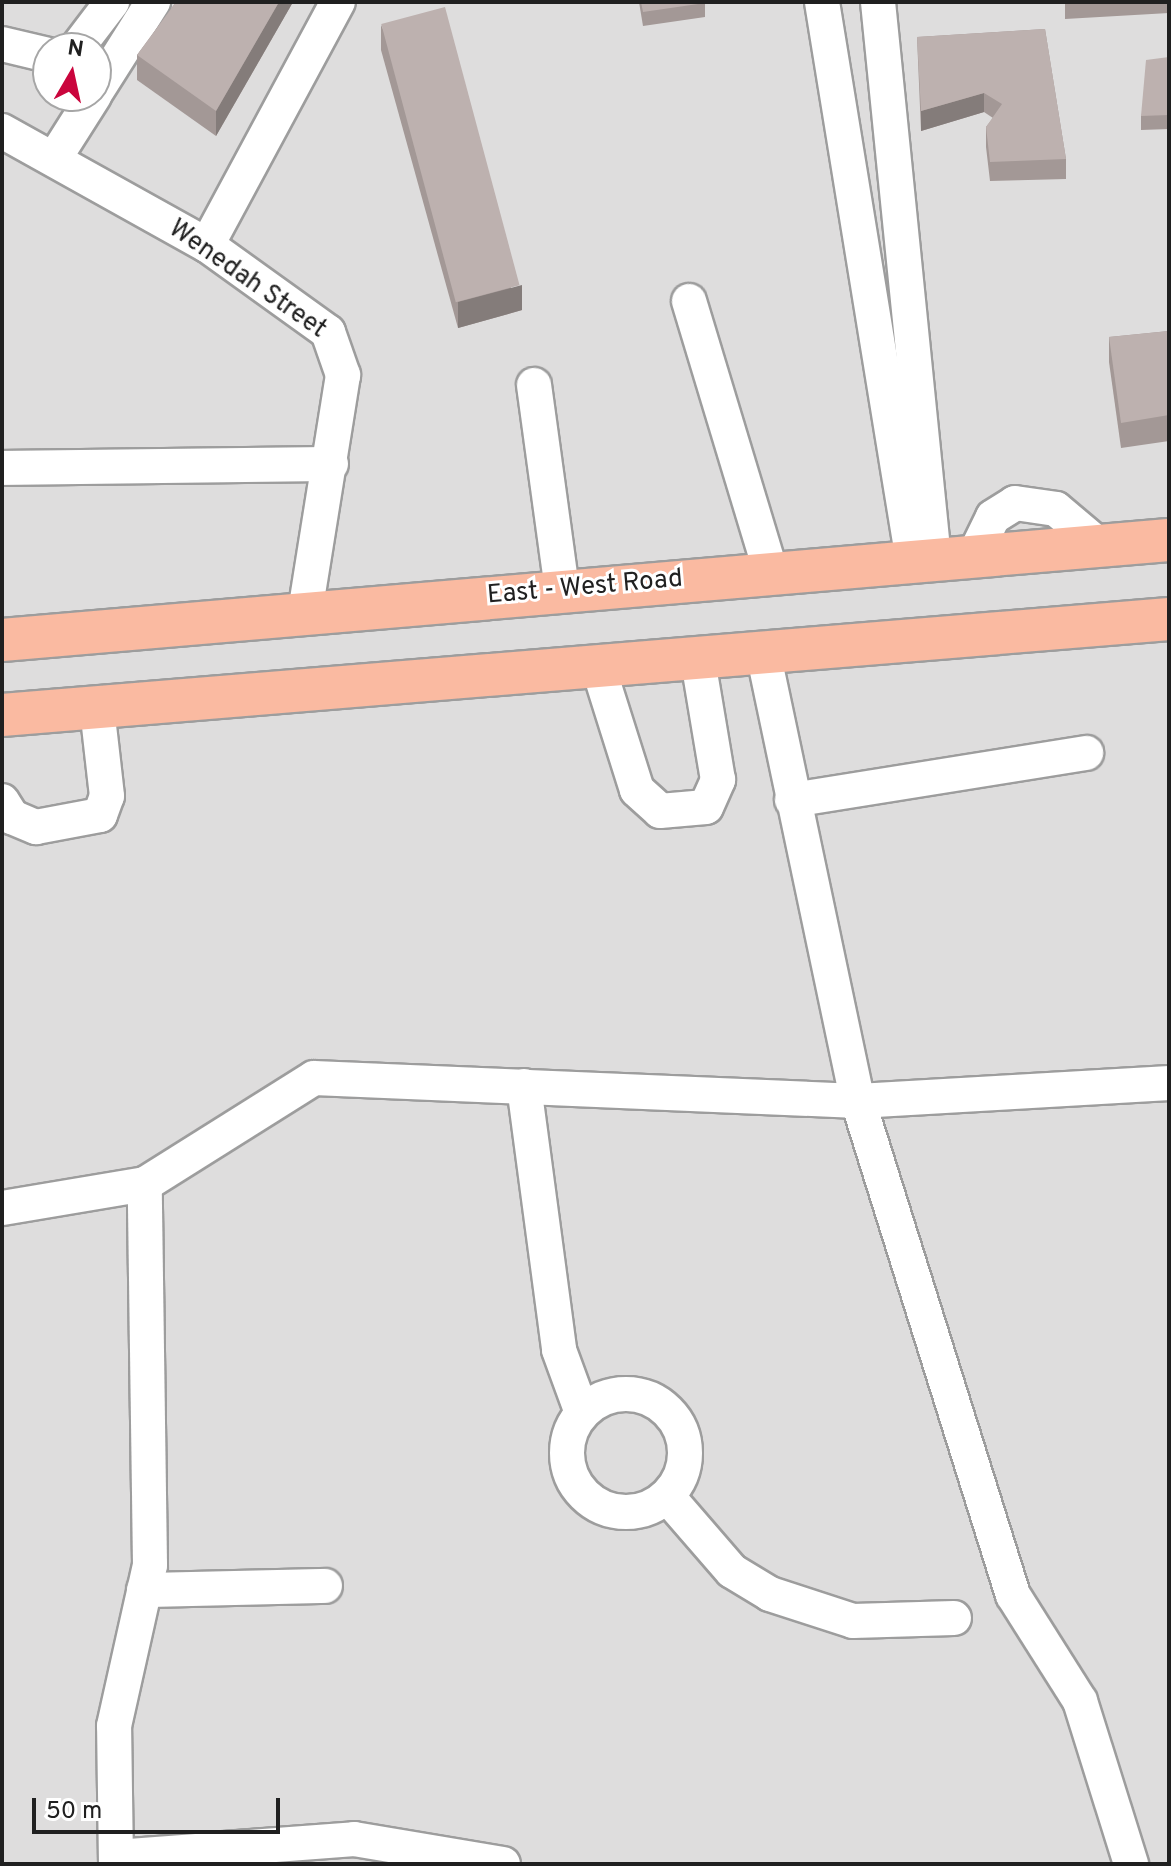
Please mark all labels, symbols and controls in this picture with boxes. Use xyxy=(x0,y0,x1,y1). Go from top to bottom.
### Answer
north arrow xyxy=(32,32,112,112)
text: N xyxy=(66,35,85,64)
street label: Wenedah Street xyxy=(162,214,332,346)
street label: East - West Road xyxy=(486,564,684,612)
scale bar xyxy=(36,1782,284,1832)
text: 50 m xyxy=(46,1797,102,1827)

